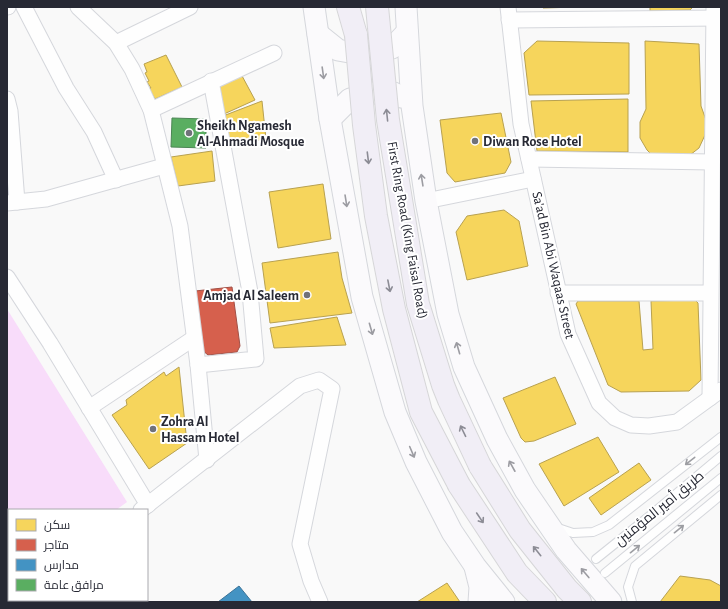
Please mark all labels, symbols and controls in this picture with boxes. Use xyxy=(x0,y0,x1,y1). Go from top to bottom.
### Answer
one-way arrow xyxy=(319,66,327,79)
one-way arrow xyxy=(383,109,391,122)
place label: Sheikh Ngamesh Al-Ahmadi Mosque xyxy=(197,119,305,149)
marker: Sheikh Ngamesh Al-Ahmadi Mosque xyxy=(184,128,194,138)
place label: Diwan Rose Hotel xyxy=(483,135,582,149)
marker: Diwan Rose Hotel xyxy=(470,136,480,146)
street label: First Ring Road (King Faisal Road) xyxy=(384,140,430,320)
one-way arrow xyxy=(364,151,372,164)
one-way arrow xyxy=(418,174,426,187)
street label: Sa'ad Bin Abi Waqaas Street xyxy=(529,190,577,341)
one-way arrow xyxy=(342,195,350,208)
one-way arrow xyxy=(386,279,394,292)
place label: Amjad Al Saleem xyxy=(203,289,299,303)
marker: Amjad Al Saleem xyxy=(302,290,312,300)
one-way arrow xyxy=(368,322,375,335)
one-way arrow xyxy=(454,341,461,354)
place label: Zohra Al Hassam Hotel xyxy=(161,415,239,445)
marker: Zohra Al Hassam Hotel xyxy=(148,424,158,434)
one-way arrow xyxy=(459,425,466,437)
one-way arrow xyxy=(409,445,416,457)
one-way arrow xyxy=(685,457,696,465)
one-way arrow xyxy=(507,460,515,472)
street label: طريق أمير المؤمنين xyxy=(611,466,707,550)
legend xyxy=(8,509,148,601)
one-way arrow xyxy=(476,512,485,523)
text: سكن xyxy=(44,519,70,532)
one-way arrow xyxy=(673,525,684,533)
text: متاجر xyxy=(43,539,69,552)
one-way arrow xyxy=(629,544,640,553)
one-way arrow xyxy=(532,546,541,557)
text: مدارس xyxy=(44,559,79,572)
one-way arrow xyxy=(580,568,589,578)
text: مرافق عامة xyxy=(44,579,104,592)

